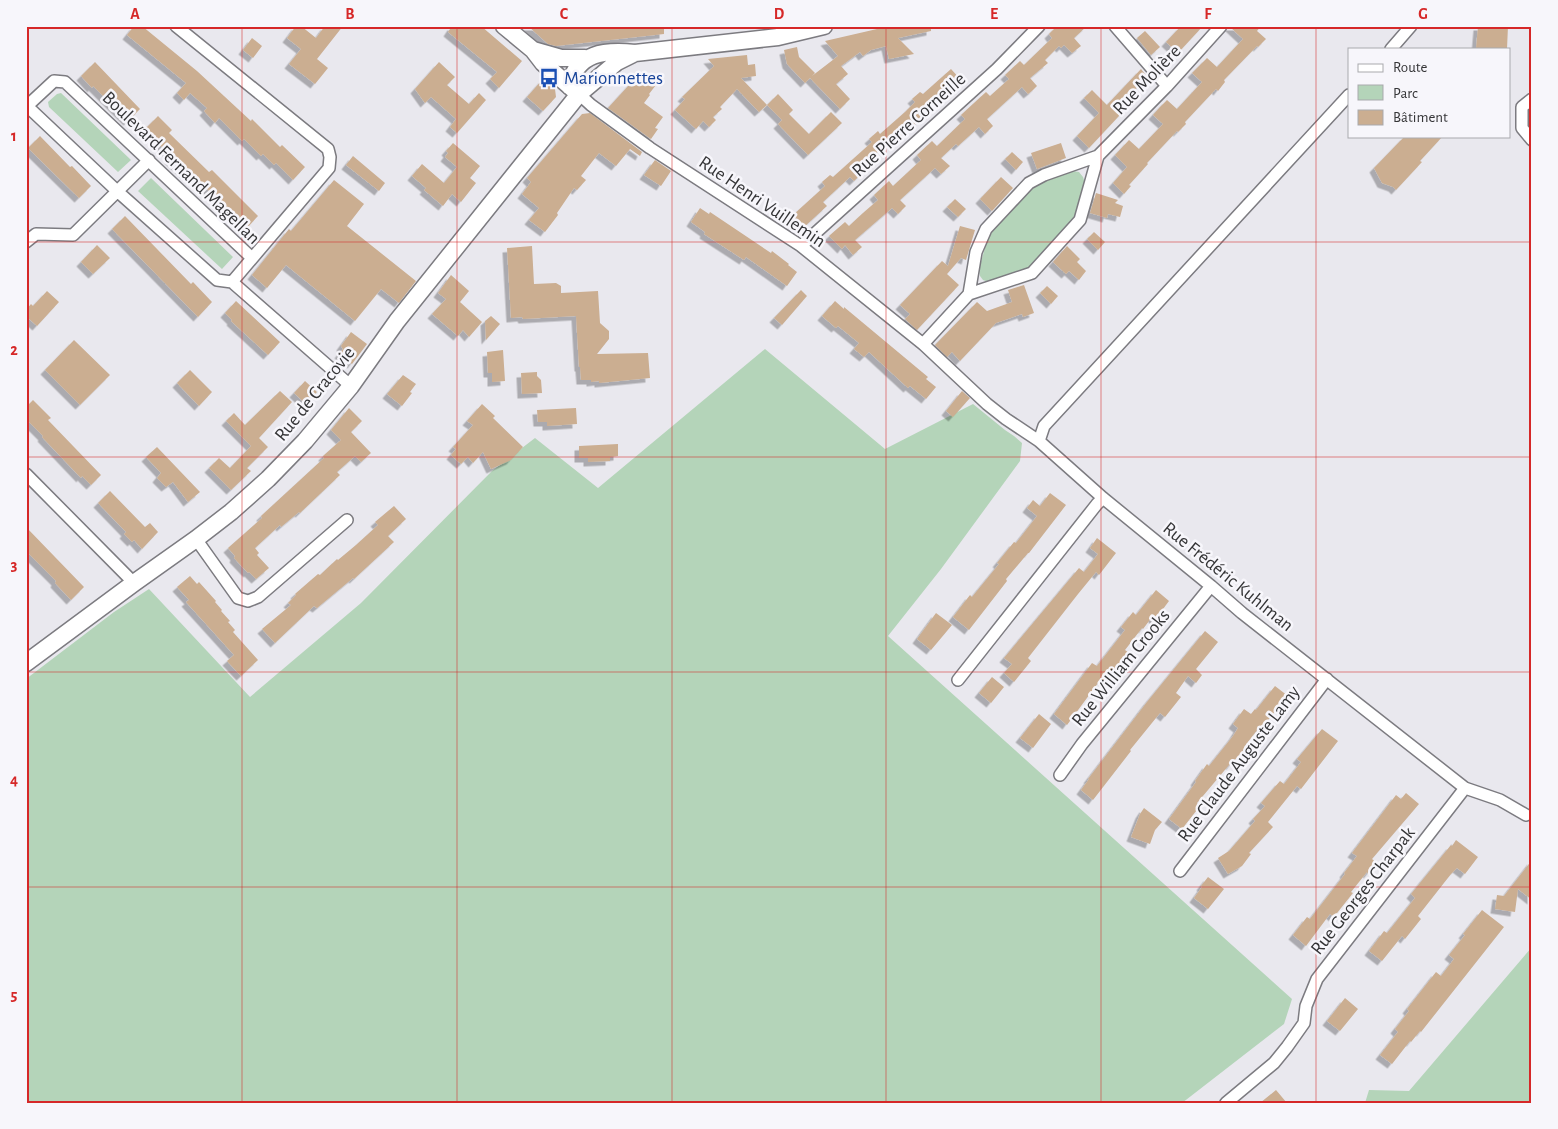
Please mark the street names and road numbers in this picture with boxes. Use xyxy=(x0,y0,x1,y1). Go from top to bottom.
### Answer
street label: Rue Molière xyxy=(1109,42,1185,118)
street label: Rue Pierre Corneille xyxy=(849,69,969,181)
street label: Boulevard Fernand Magellan xyxy=(99,88,263,248)
street label: Rue Henri Vuillemin xyxy=(695,153,829,251)
street label: Rue de Cracovie xyxy=(271,343,359,445)
street label: Rue Frédéric Kuhlman xyxy=(1159,519,1297,635)
street label: Rue William Crooks xyxy=(1068,606,1174,730)
street label: Rue Claude Auguste Lamy xyxy=(1174,682,1304,846)
street label: Rue Georges Charpak xyxy=(1307,823,1419,959)

